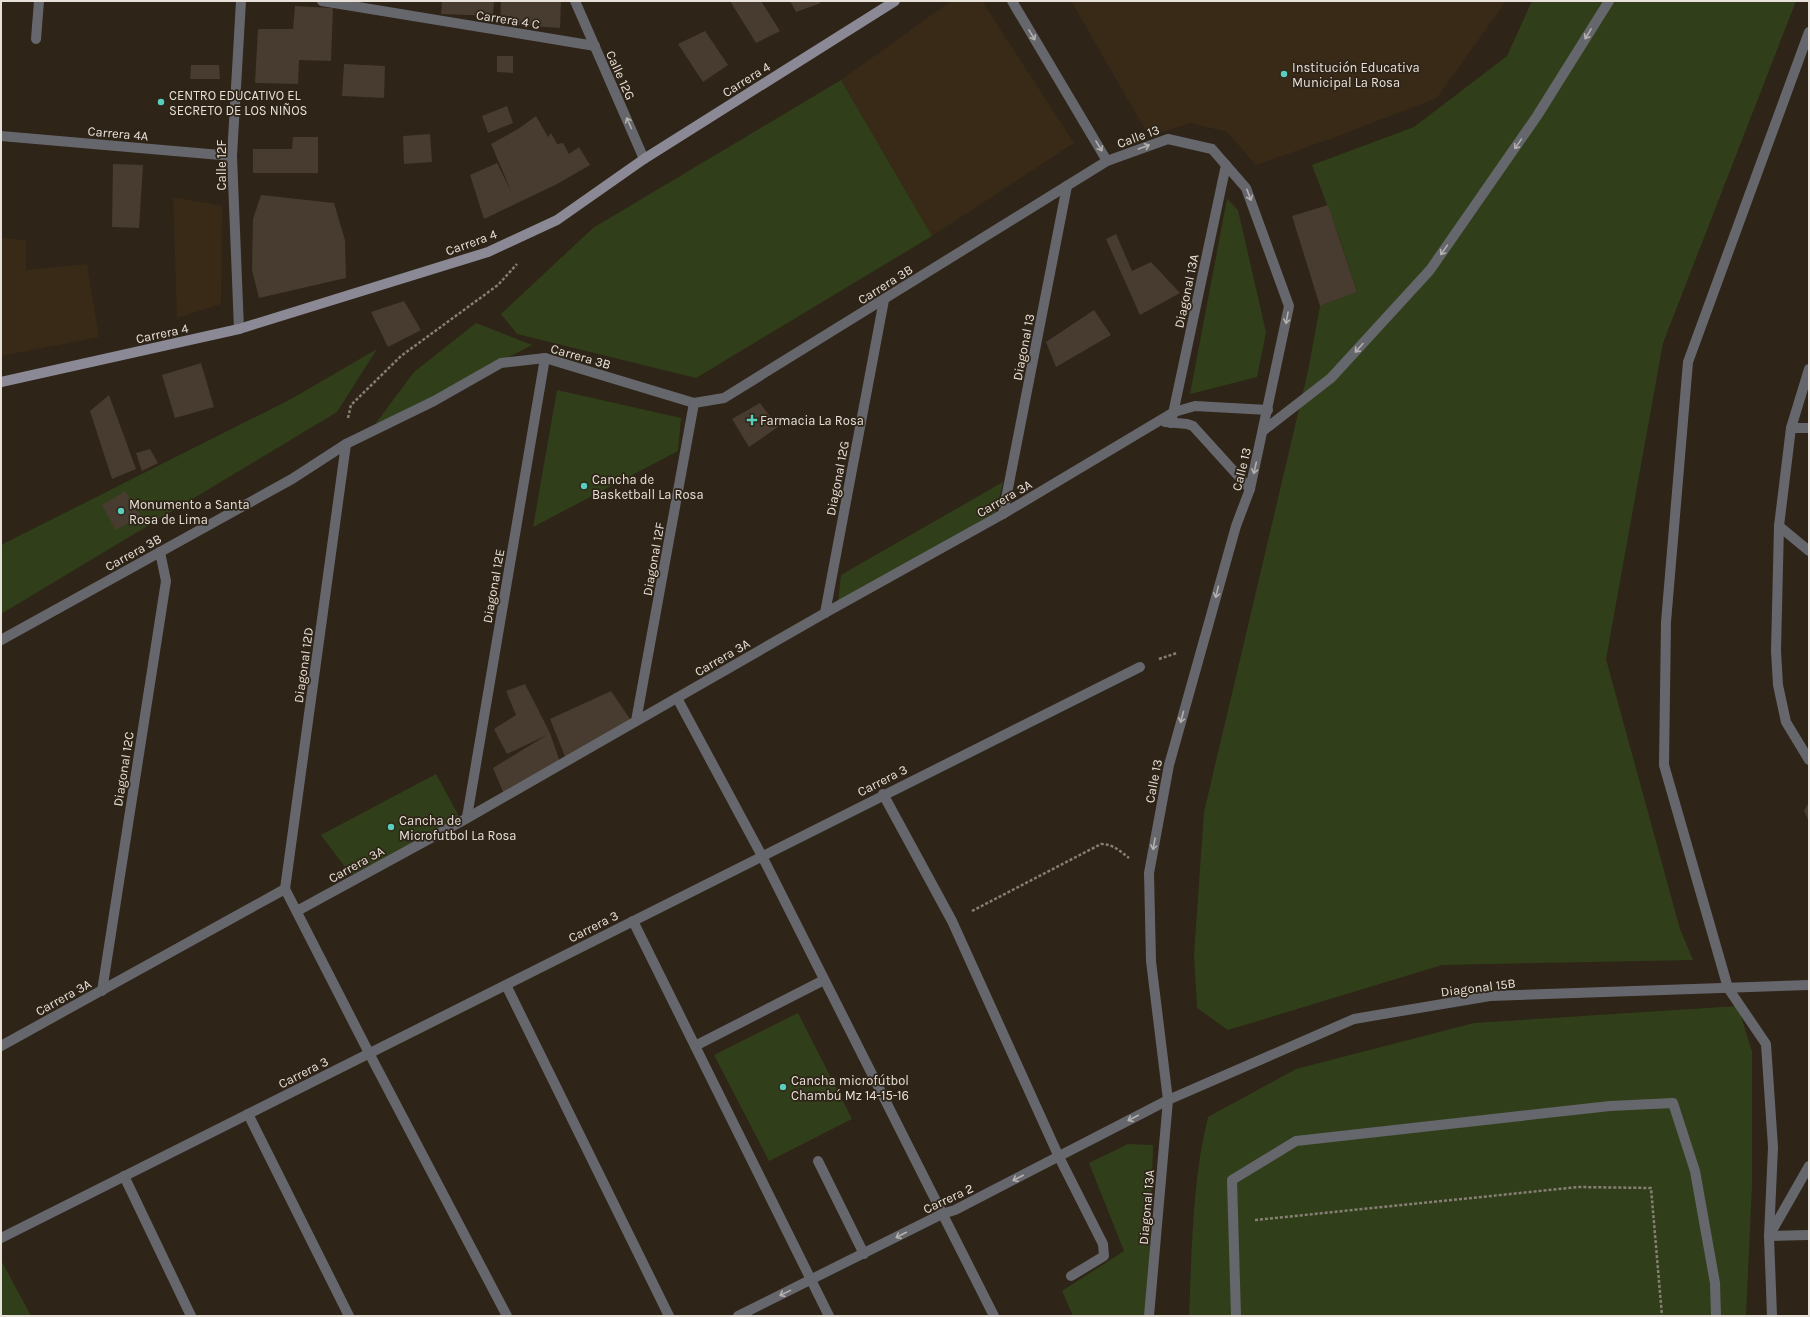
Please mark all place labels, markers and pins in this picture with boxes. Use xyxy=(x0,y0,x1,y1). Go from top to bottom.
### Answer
place label: Institución Educativa Municipal La Rosa xyxy=(1292,60,1420,90)
marker: Institución Educativa Municipal La Rosa xyxy=(1279,69,1289,79)
place label: CENTRO EDUCATIVO EL SECRETO DE LOS NIÑOS xyxy=(169,88,307,118)
marker: CENTRO EDUCATIVO EL SECRETO DE LOS NIÑOS xyxy=(156,97,166,107)
place label: Farmacia La Rosa xyxy=(760,413,864,428)
marker: Farmacia La Rosa xyxy=(747,415,757,425)
place label: Cancha de Basketball La Rosa xyxy=(592,472,704,502)
marker: Cancha de Basketball La Rosa xyxy=(579,481,589,491)
place label: Monumento a Santa Rosa de Lima xyxy=(129,497,250,527)
marker: Monumento a Santa Rosa de Lima xyxy=(116,506,126,516)
place label: Cancha de Microfutbol La Rosa xyxy=(399,813,517,843)
marker: Cancha de Microfutbol La Rosa xyxy=(386,822,396,832)
place label: Cancha microfútbol Chambú Mz 14-15-16 xyxy=(791,1073,909,1103)
marker: Cancha microfútbol Chambú Mz 14-15-16 xyxy=(778,1082,788,1092)

